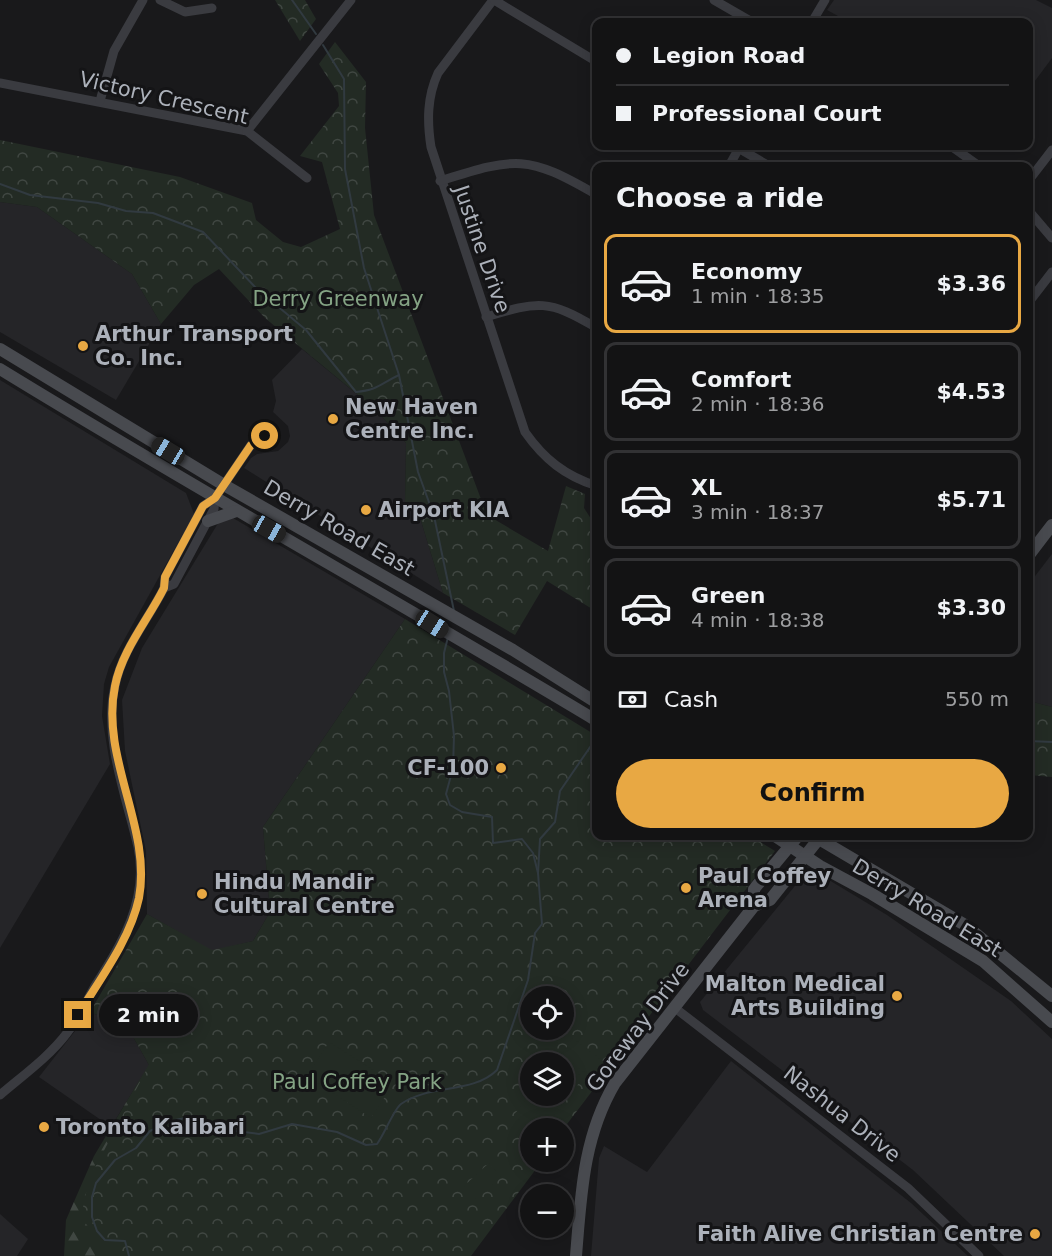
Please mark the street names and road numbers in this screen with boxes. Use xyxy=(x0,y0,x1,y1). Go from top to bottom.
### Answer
street label: Victory Crescent xyxy=(77,67,251,129)
street label: Justine Drive xyxy=(448,180,515,316)
street label: Derry Road East xyxy=(259,475,419,581)
street label: Derry Road East xyxy=(848,854,1006,962)
street label: Goreway Drive xyxy=(582,958,694,1096)
street label: Nashua Drive xyxy=(779,1061,905,1167)

